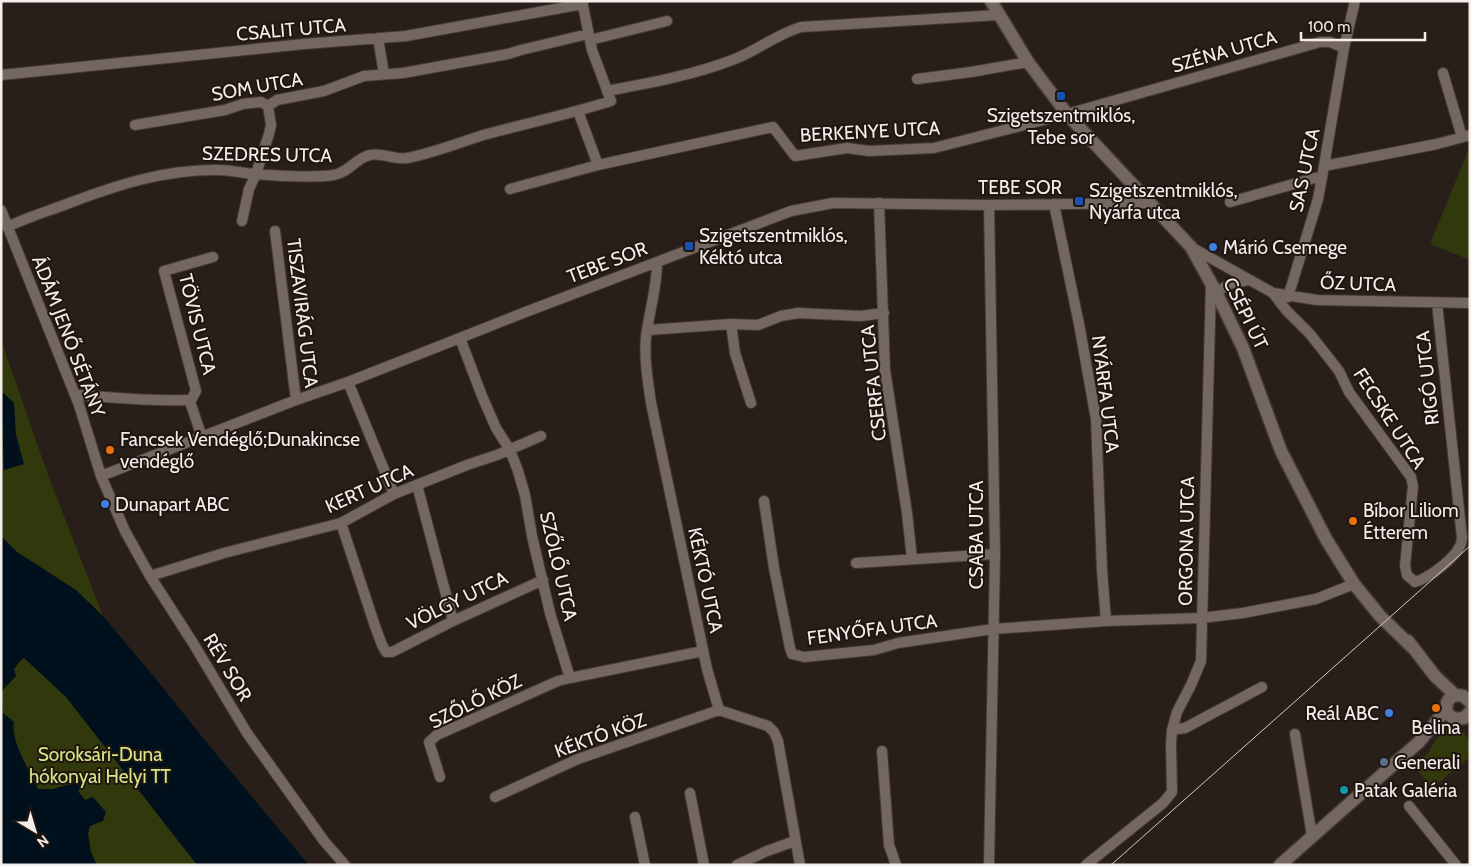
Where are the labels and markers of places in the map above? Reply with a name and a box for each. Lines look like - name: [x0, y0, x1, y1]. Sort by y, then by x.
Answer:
- marker: Szigetszentmiklós, Tebe sor: [1055, 90, 1067, 102]
- place label: Szigetszentmiklós, Tebe sor: [987, 104, 1135, 149]
- place label: Szigetszentmiklós, Nyárfa utca: [1089, 179, 1238, 224]
- marker: Szigetszentmiklós, Nyárfa utca: [1073, 195, 1085, 207]
- place label: Szigetszentmiklós, Kéktó utca: [699, 224, 848, 269]
- place label: Márió Csemege: [1223, 236, 1347, 259]
- marker: Szigetszentmiklós, Kéktó utca: [683, 240, 695, 252]
- marker: Márió Csemege: [1207, 241, 1219, 253]
- place label: Fancsek Vendéglő;Dunakincse vendéglő: [120, 428, 360, 473]
- marker: Fancsek Vendéglő;Dunakincse vendéglő: [104, 444, 116, 456]
- place label: Dunapart ABC: [115, 493, 230, 516]
- marker: Dunapart ABC: [99, 498, 111, 510]
- place label: Bíbor Liliom Étterem: [1363, 499, 1459, 544]
- marker: Bíbor Liliom Étterem: [1347, 515, 1359, 527]
- place label: Reál ABC: [1306, 702, 1379, 725]
- marker: Belina: [1430, 702, 1442, 714]
- marker: Reál ABC: [1383, 707, 1395, 719]
- place label: Belina: [1411, 716, 1461, 739]
- place label: Generali: [1394, 751, 1460, 774]
- marker: Generali: [1378, 756, 1390, 768]
- place label: Patak Galéria: [1354, 779, 1457, 802]
- marker: Patak Galéria: [1338, 784, 1350, 796]

